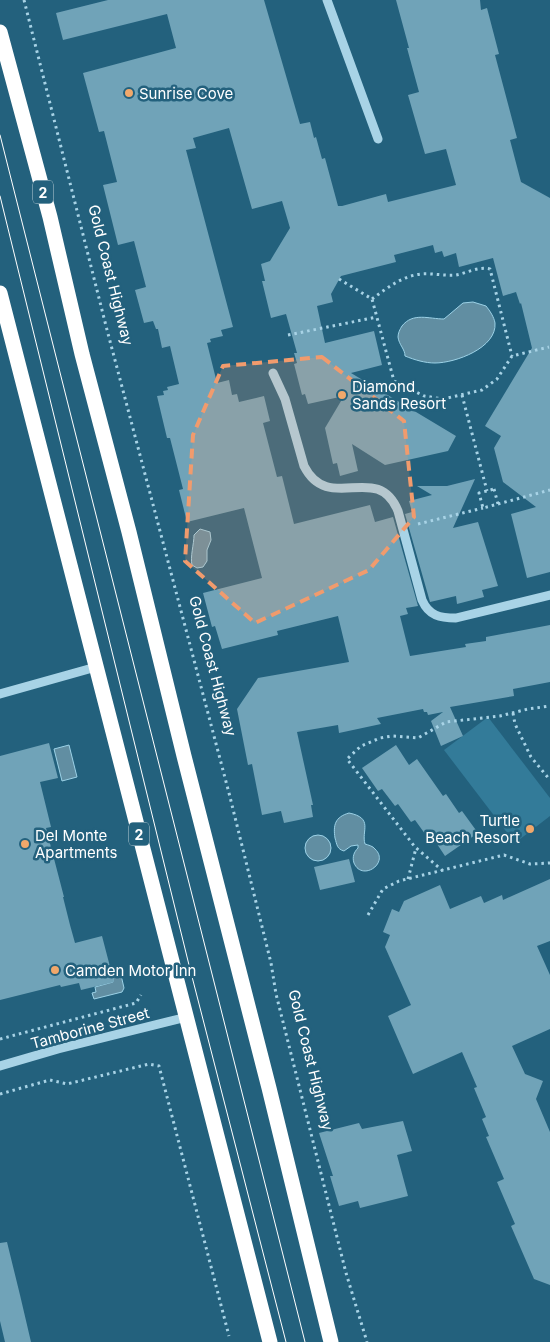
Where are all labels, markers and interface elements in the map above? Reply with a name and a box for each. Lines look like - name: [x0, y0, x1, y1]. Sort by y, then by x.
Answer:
- place label: Sunrise Cove: [139, 84, 233, 103]
- marker: Sunrise Cove: [123, 87, 135, 99]
- road number: 2: [33, 180, 53, 203]
- street label: Gold Coast Highway: [84, 203, 138, 348]
- place label: Diamond Sands Resort: [352, 377, 446, 413]
- marker: Diamond Sands Resort: [336, 389, 348, 401]
- street label: Gold Coast Highway: [185, 594, 241, 739]
- place label: Turtle Beach Resort: [425, 811, 520, 847]
- road number: 2: [129, 822, 149, 846]
- marker: Turtle Beach Resort: [524, 823, 536, 835]
- place label: Del Monte Apartments: [35, 826, 117, 862]
- marker: Del Monte Apartments: [19, 838, 31, 850]
- place label: Camden Motor Inn: [65, 961, 196, 980]
- marker: Camden Motor Inn: [49, 964, 61, 976]
- street label: Gold Coast Highway: [284, 988, 338, 1133]
- street label: Tamborine Street: [29, 1003, 151, 1053]

